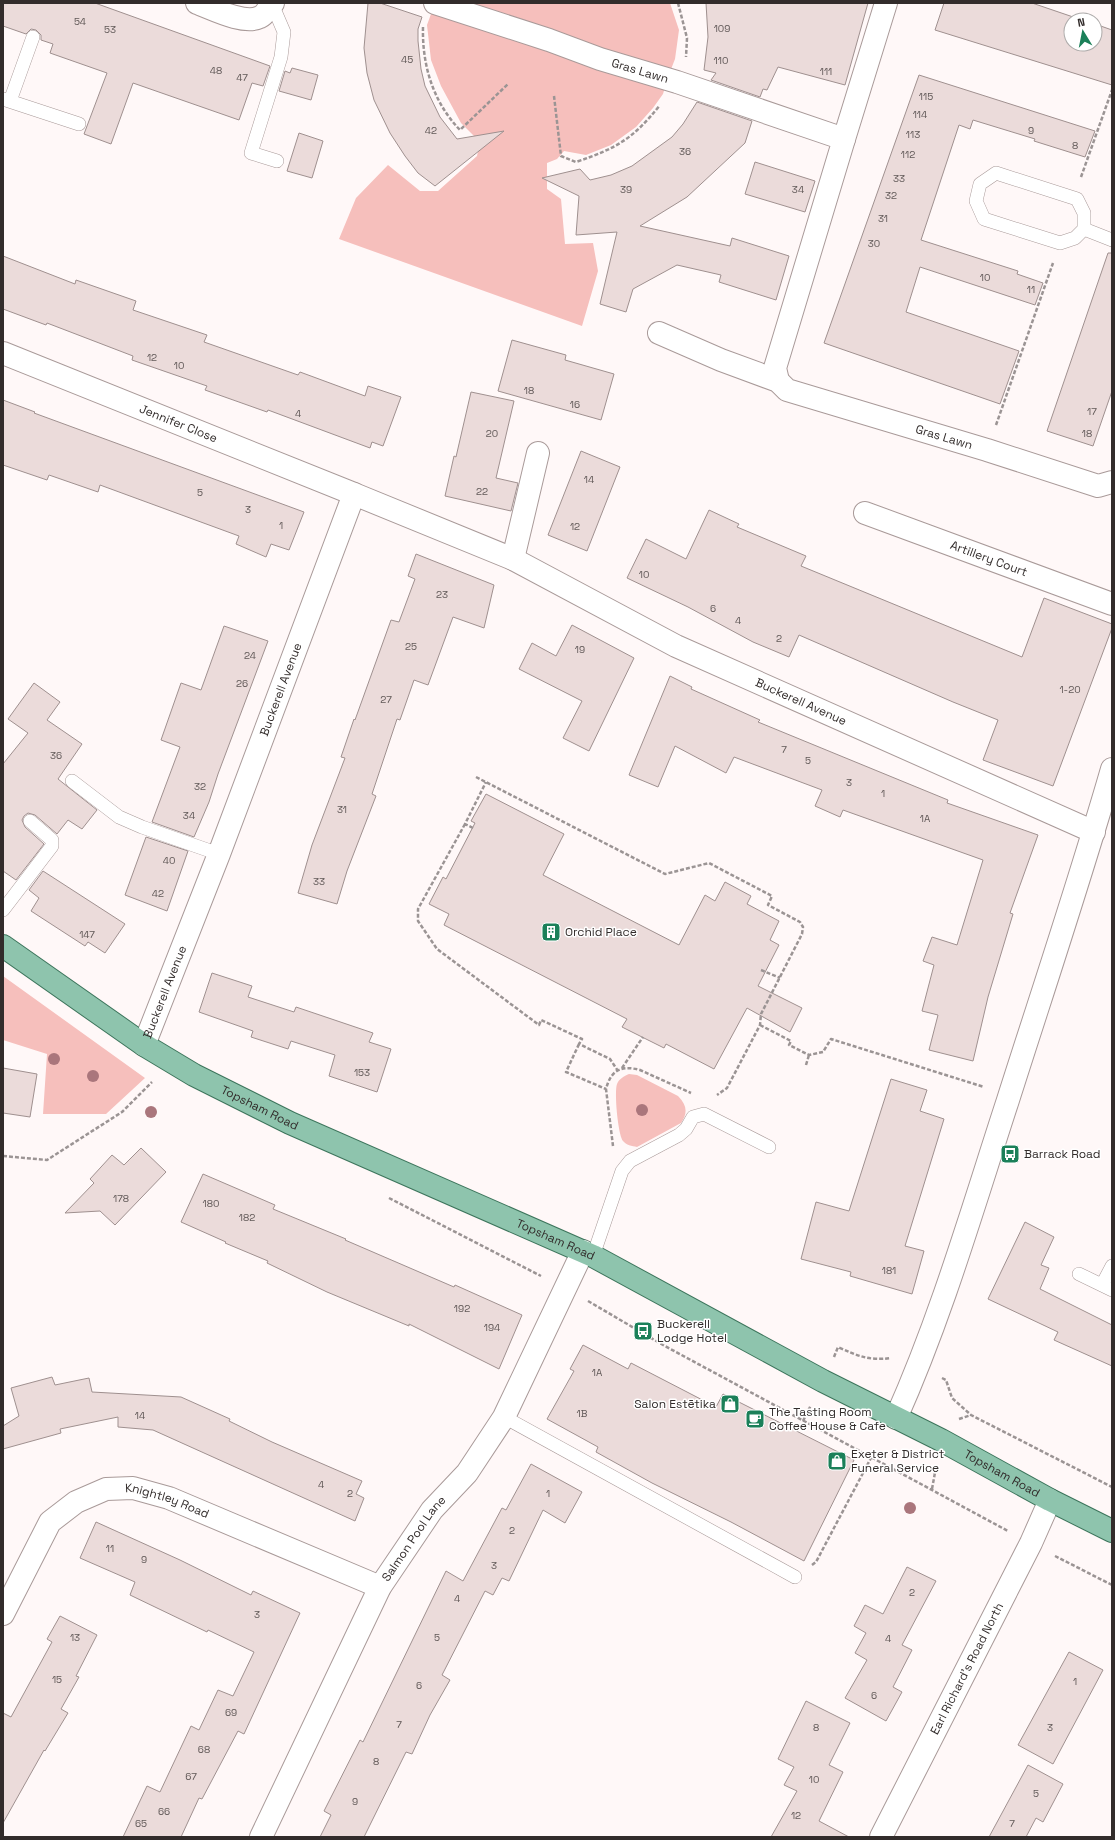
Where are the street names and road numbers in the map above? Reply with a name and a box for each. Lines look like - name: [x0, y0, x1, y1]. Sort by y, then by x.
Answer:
- street label: Gras Lawn: [609, 55, 670, 87]
- street label: Jennifer Close: [137, 401, 220, 446]
- street label: Gras Lawn: [913, 421, 974, 453]
- street label: Artillery Court: [948, 537, 1030, 580]
- street label: Buckerell Avenue: [256, 640, 306, 738]
- street label: Buckerell Avenue: [753, 674, 849, 729]
- street label: Buckerell Avenue: [139, 943, 190, 1041]
- street label: Topsham Road: [218, 1082, 301, 1134]
- street label: Topsham Road: [514, 1215, 598, 1264]
- street label: Topsham Road: [961, 1446, 1043, 1501]
- street label: Knightley Road: [125, 1480, 212, 1522]
- street label: Salmon Pool Lane: [378, 1492, 449, 1584]
- street label: Earl Richard's Road North: [927, 1600, 1007, 1737]

